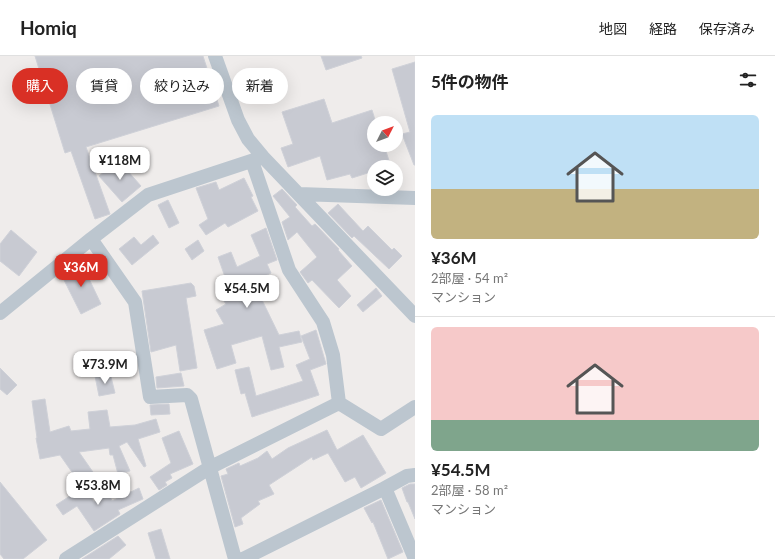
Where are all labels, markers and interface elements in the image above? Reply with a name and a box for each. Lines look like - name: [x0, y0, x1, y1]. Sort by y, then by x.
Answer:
- text: Homiq: [20, 16, 77, 39]
- text: 地図: [599, 20, 627, 37]
- text: 経路: [649, 20, 677, 37]
- text: 保存済み: [699, 20, 755, 37]
- chip: 購入: [12, 68, 68, 104]
- chip: 賃貸: [76, 68, 132, 104]
- chip: 絞り込み: [140, 68, 224, 104]
- chip: 新着: [232, 68, 288, 104]
- icon: filters: [737, 69, 759, 91]
- text: 5件の物件: [431, 71, 509, 92]
- north arrow: [367, 116, 403, 152]
- map controls: [367, 116, 403, 196]
- icon: home: [559, 141, 631, 213]
- pin: ¥118M: [92, 147, 148, 181]
- text: ¥118M: [99, 152, 141, 168]
- button: layers: [367, 160, 403, 196]
- text: ¥36M: [431, 247, 477, 268]
- pin: ¥36M: [57, 254, 105, 288]
- text: ¥36M: [64, 259, 98, 275]
- text: 2部屋 · 54 m²: [431, 270, 508, 286]
- pin: ¥54.5M: [214, 275, 280, 309]
- text: ¥54.5M: [224, 280, 270, 296]
- text: マンション: [431, 289, 496, 305]
- pin: ¥73.9M: [72, 351, 138, 385]
- icon: home: [559, 353, 631, 425]
- text: ¥73.9M: [82, 356, 128, 372]
- text: ¥54.5M: [431, 459, 491, 480]
- pin: ¥53.8M: [65, 472, 131, 506]
- text: ¥53.8M: [75, 477, 121, 493]
- text: 2部屋 · 58 m²: [431, 482, 508, 498]
- text: マンション: [431, 501, 496, 517]

